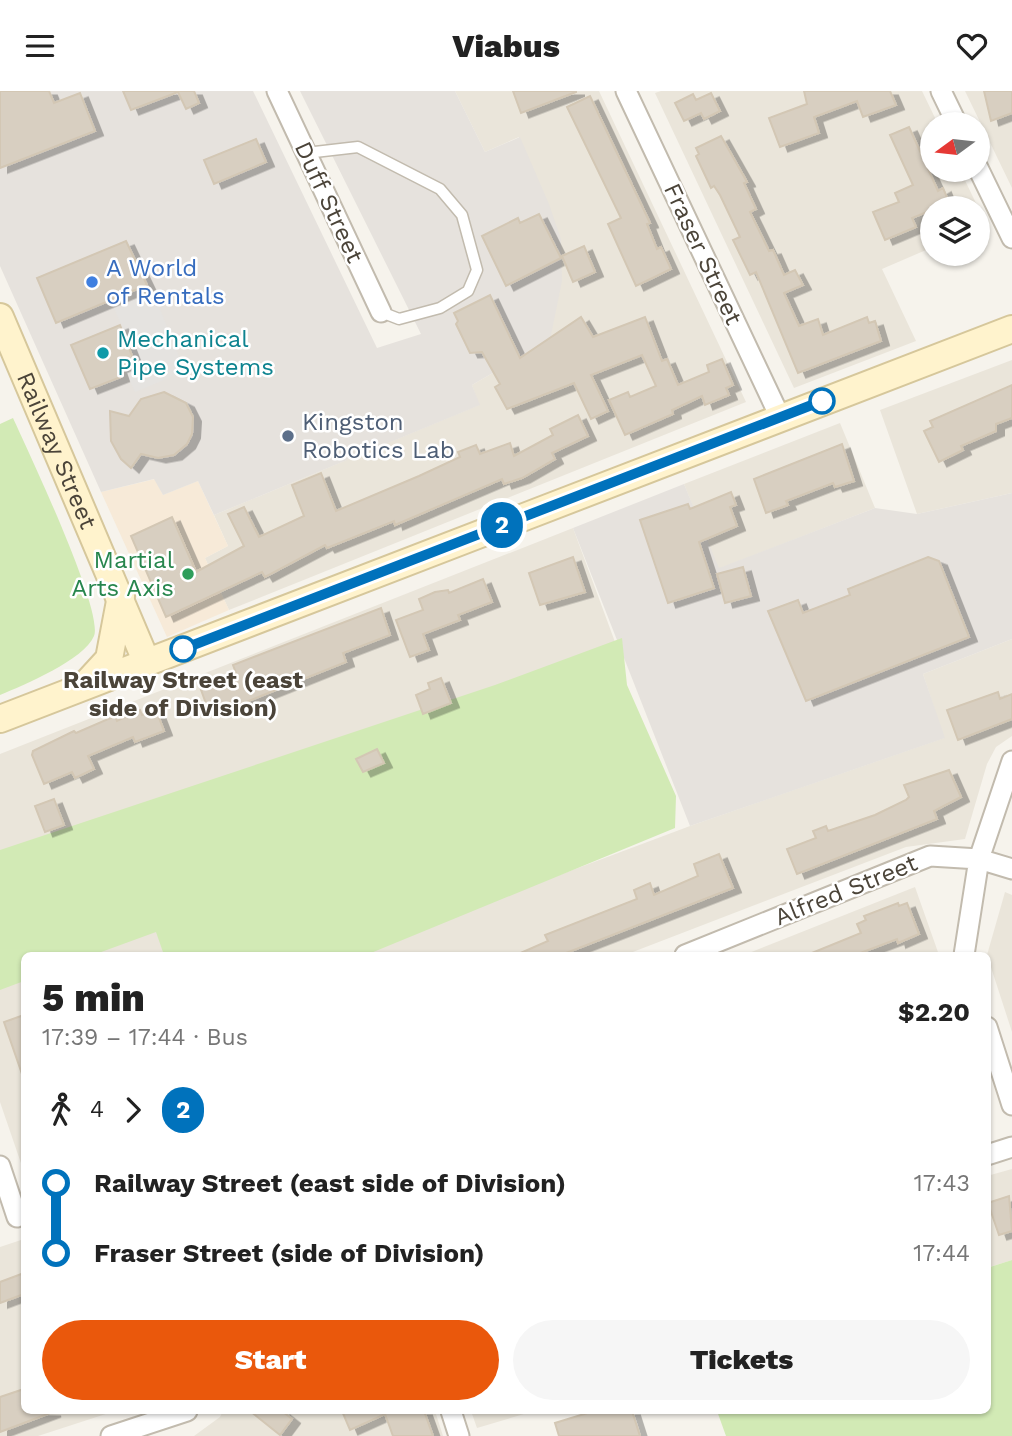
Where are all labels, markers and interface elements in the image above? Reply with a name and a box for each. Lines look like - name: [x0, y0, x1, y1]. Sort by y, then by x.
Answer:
- icon: menu: [21, 27, 59, 65]
- text: Viabus: [452, 27, 560, 65]
- icon: heart: [953, 27, 991, 65]
- north arrow: [920, 112, 990, 182]
- map controls: [920, 112, 990, 266]
- street label: Duff Street: [289, 137, 369, 267]
- street label: Fraser Street: [658, 179, 748, 329]
- button: layers: [920, 196, 990, 266]
- place label: A World of Rentals: [106, 254, 225, 310]
- marker: A World of Rentals: [84, 274, 100, 290]
- place label: Mechanical Pipe Systems: [117, 325, 274, 381]
- marker: Mechanical Pipe Systems: [95, 345, 111, 361]
- street label: Railway Street: [11, 368, 102, 533]
- unlabelled marker: [809, 388, 835, 414]
- place label: Kingston Robotics Lab: [302, 408, 455, 464]
- marker: Kingston Robotics Lab: [280, 428, 296, 444]
- line badge: 2: [479, 502, 525, 548]
- text: 2: [495, 511, 509, 539]
- place label: Martial Arts Axis: [71, 546, 175, 602]
- marker: Martial Arts Axis: [180, 566, 196, 582]
- marker: Railway Street (east side of Division): [170, 636, 196, 662]
- place label: Railway Street (east side of Division): [63, 666, 304, 722]
- street label: Alfred Street: [771, 849, 921, 931]
- text: 5 min: [42, 976, 145, 1020]
- text: $2.20: [898, 997, 970, 1027]
- text: 17:39 – 17:44 · Bus: [42, 1024, 248, 1051]
- icon: walk: [42, 1091, 80, 1129]
- icon: forward: [114, 1091, 152, 1129]
- text: 4: [90, 1096, 104, 1123]
- text: 2: [176, 1096, 190, 1124]
- text: Railway Street (east side of Division): [94, 1168, 566, 1198]
- text: 17:43: [914, 1170, 970, 1197]
- text: Fraser Street (side of Division): [94, 1238, 485, 1268]
- text: 17:44: [913, 1240, 970, 1267]
- button: Start: [42, 1320, 499, 1400]
- button: Tickets: [513, 1320, 970, 1400]

